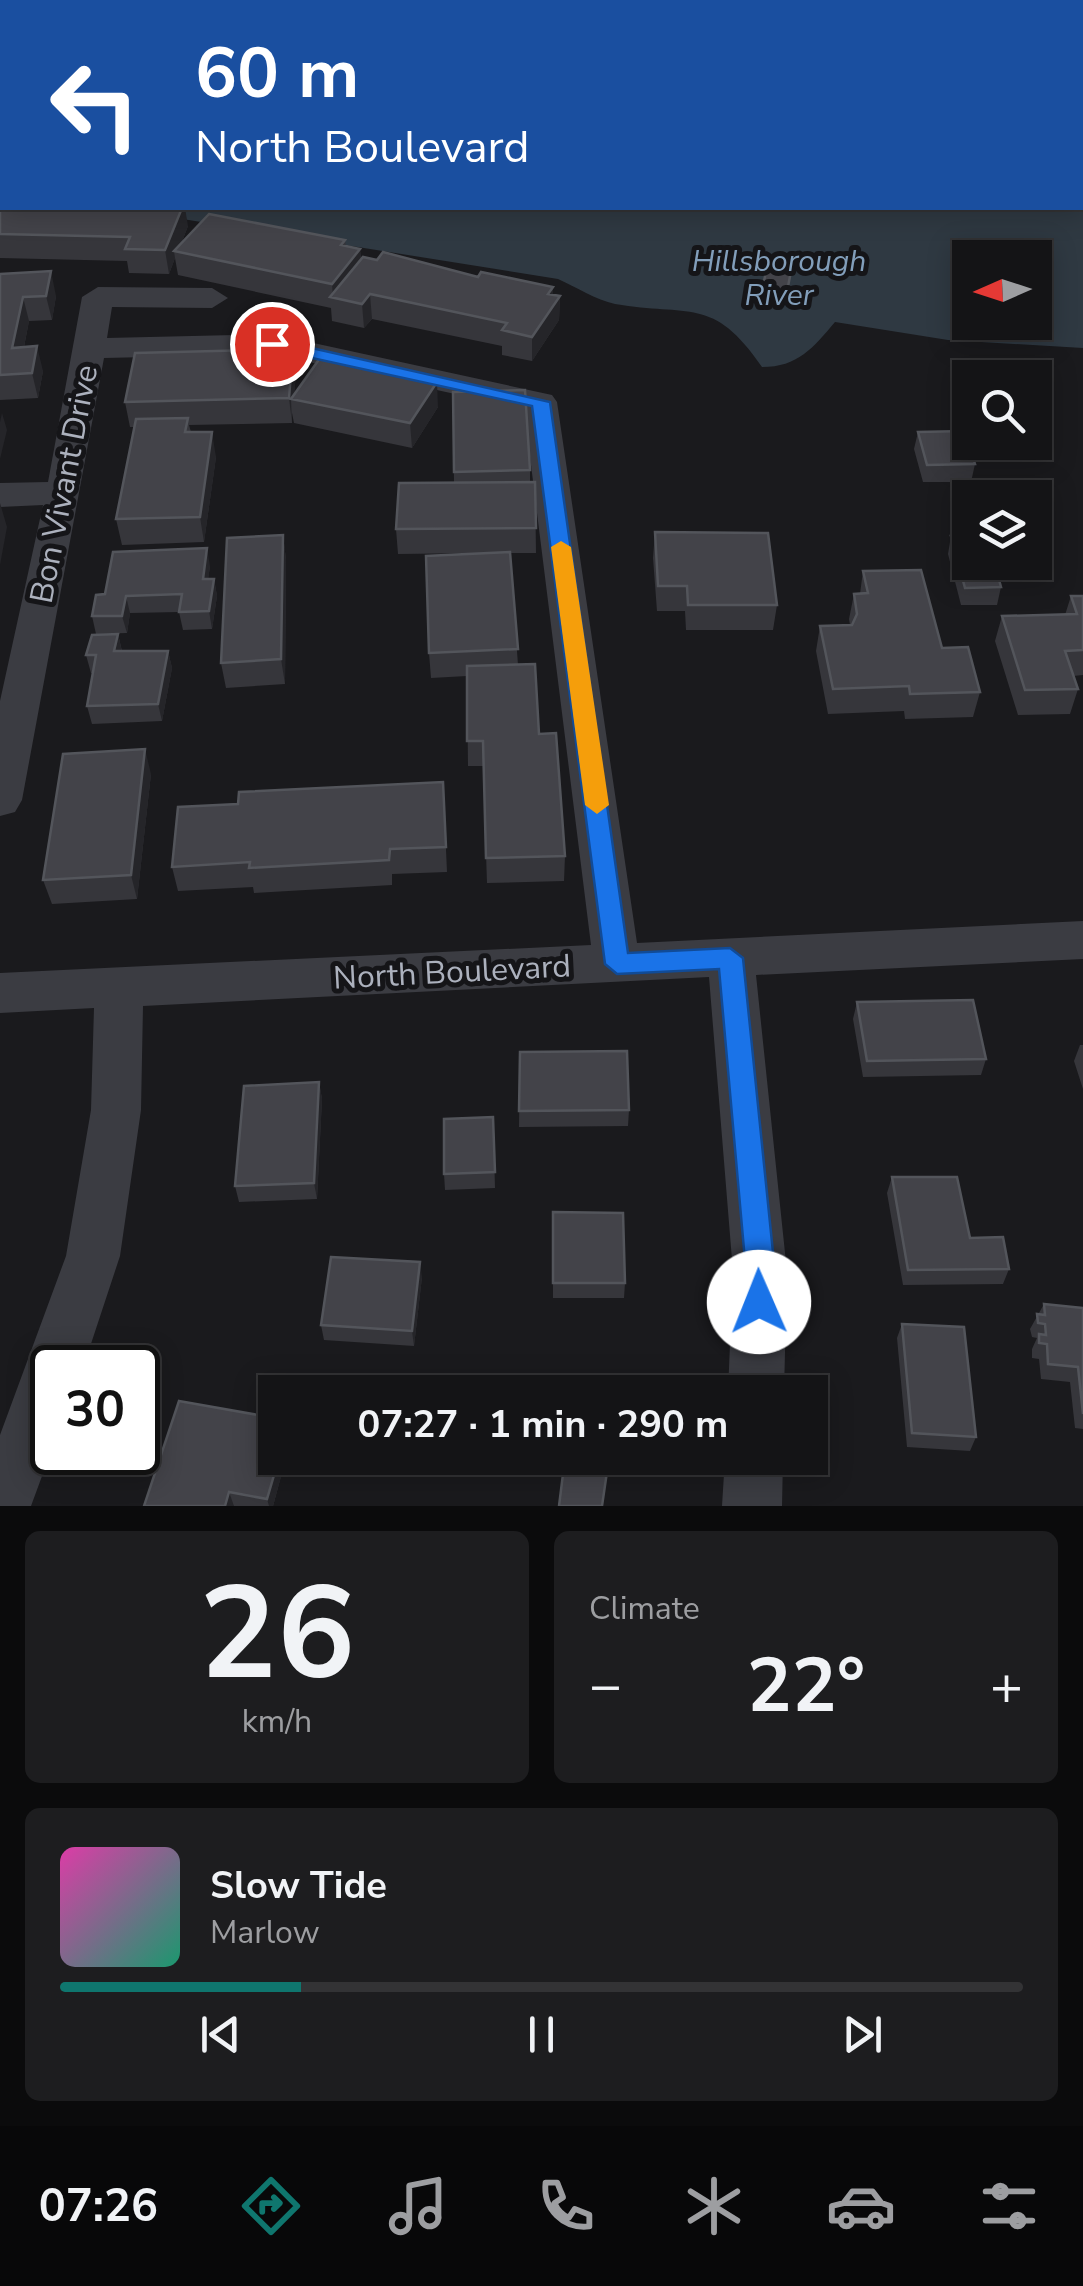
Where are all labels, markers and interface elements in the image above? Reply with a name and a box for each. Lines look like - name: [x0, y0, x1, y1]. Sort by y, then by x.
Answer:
- text: 60 m: [195, 26, 359, 122]
- icon: left: [30, 40, 160, 170]
- text: North Boulevard: [195, 117, 530, 178]
- north arrow: [952, 240, 1052, 340]
- map controls: [952, 240, 1052, 580]
- water label: Hillsborough River: [692, 241, 866, 316]
- pin: [230, 302, 315, 387]
- icon: arrive: [245, 317, 300, 372]
- button: search: [952, 360, 1052, 460]
- street label: Bon Vivant Drive: [20, 361, 108, 607]
- button: layers: [952, 480, 1052, 580]
- street label: North Boulevard: [332, 944, 572, 1000]
- position arrow: [707, 1250, 811, 1354]
- speed limit sign: 30: [30, 1345, 160, 1475]
- text: 07:27 · 1 min · 290 m: [358, 1399, 728, 1450]
- text: 26: [199, 1546, 355, 1723]
- text: Climate: [589, 1587, 700, 1630]
- text: 22°: [747, 1635, 865, 1737]
- text: −: [589, 1648, 622, 1723]
- text: +: [990, 1648, 1023, 1723]
- text: km/h: [242, 1700, 312, 1743]
- text: Slow Tide: [210, 1860, 387, 1911]
- text: Marlow: [210, 1911, 320, 1954]
- icon: previous: [193, 2007, 248, 2062]
- icon: pause: [514, 2007, 569, 2062]
- icon: next: [835, 2007, 890, 2062]
- icon: directions: [236, 2171, 306, 2241]
- icon: music: [383, 2171, 453, 2241]
- icon: phone: [531, 2171, 601, 2241]
- icon: climate: [679, 2171, 749, 2241]
- icon: car: [826, 2171, 896, 2241]
- icon: filters: [974, 2171, 1044, 2241]
- text: 07:26: [39, 2176, 158, 2237]

